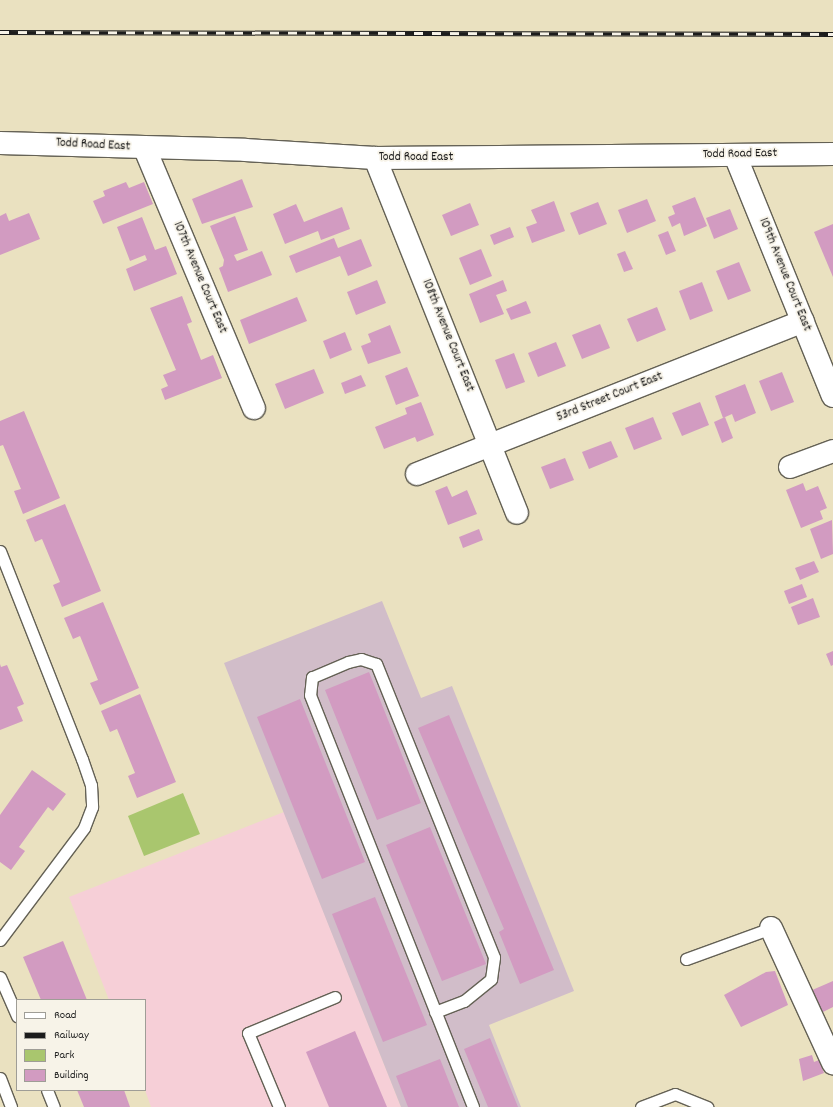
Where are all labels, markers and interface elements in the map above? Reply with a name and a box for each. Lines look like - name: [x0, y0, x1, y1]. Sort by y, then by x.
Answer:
- street label: Todd Road East: [55, 136, 131, 156]
- street label: Todd Road East: [703, 147, 777, 163]
- street label: Todd Road East: [379, 150, 453, 166]
- street label: 109th Avenue Court East: [754, 216, 814, 334]
- street label: 107th Avenue Court East: [168, 220, 230, 336]
- street label: 108th Avenue Court East: [417, 277, 477, 395]
- street label: 53rd Street Court East: [555, 370, 665, 426]
- legend: [16, 999, 146, 1091]
- text: Road: [54, 1007, 76, 1024]
- text: Railway: [54, 1027, 89, 1044]
- text: Park: [54, 1047, 74, 1064]
- text: Building: [54, 1067, 89, 1084]

